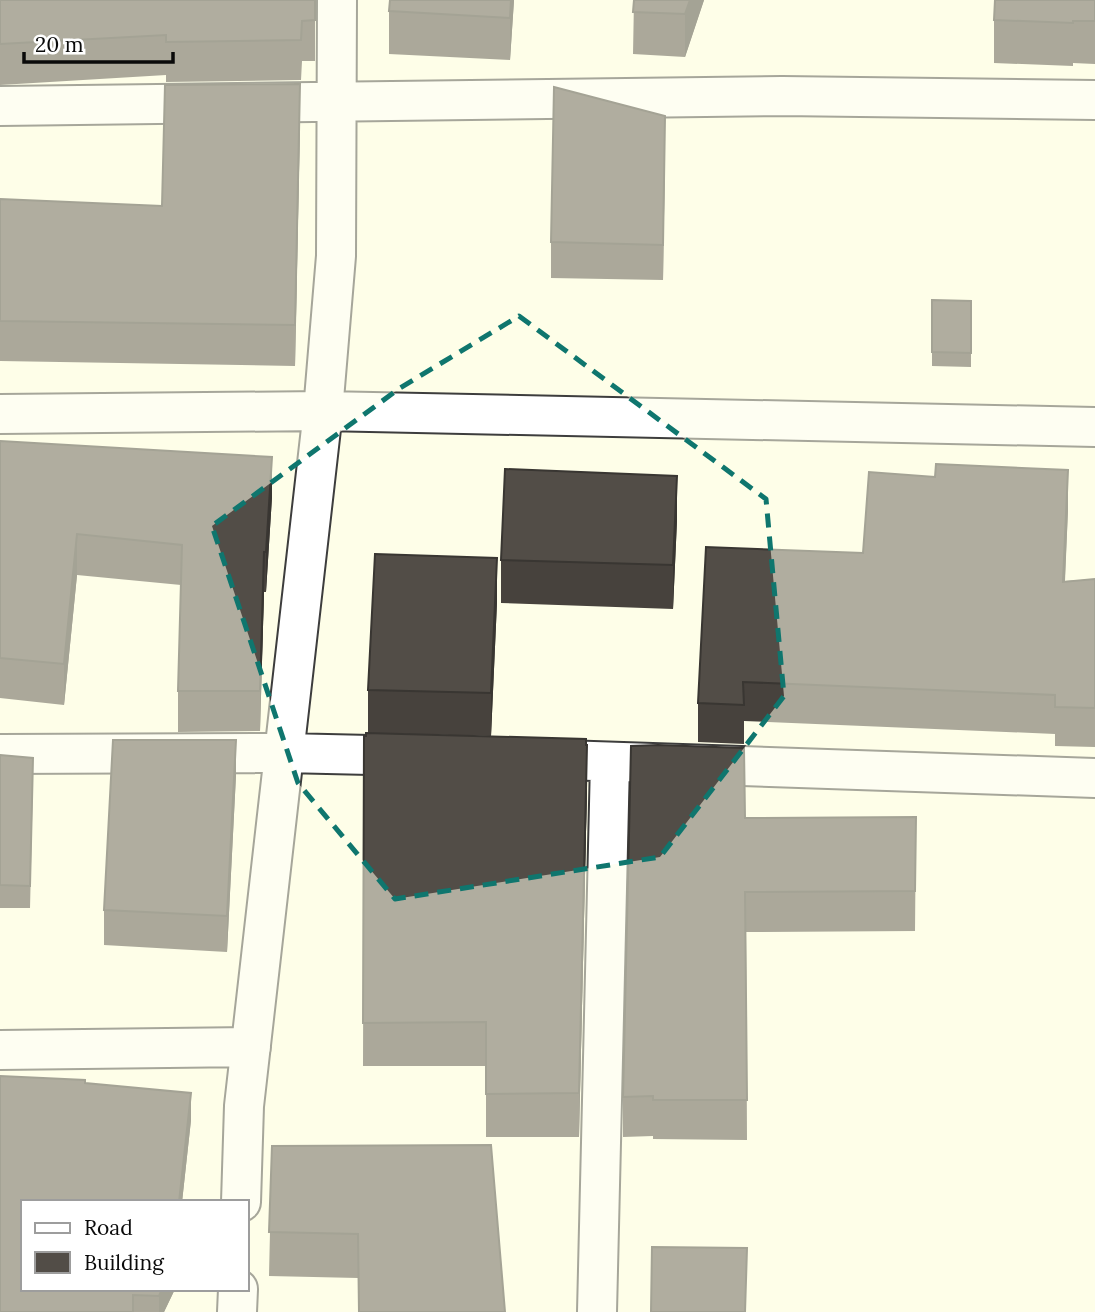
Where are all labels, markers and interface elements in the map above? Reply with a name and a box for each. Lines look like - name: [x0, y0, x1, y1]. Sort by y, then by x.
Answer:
- scale bar: [24, 21, 173, 65]
- text: 20 m: [35, 31, 84, 58]
- legend: [21, 1200, 248, 1291]
- text: Road: [84, 1214, 133, 1241]
- text: Building: [84, 1249, 164, 1276]

